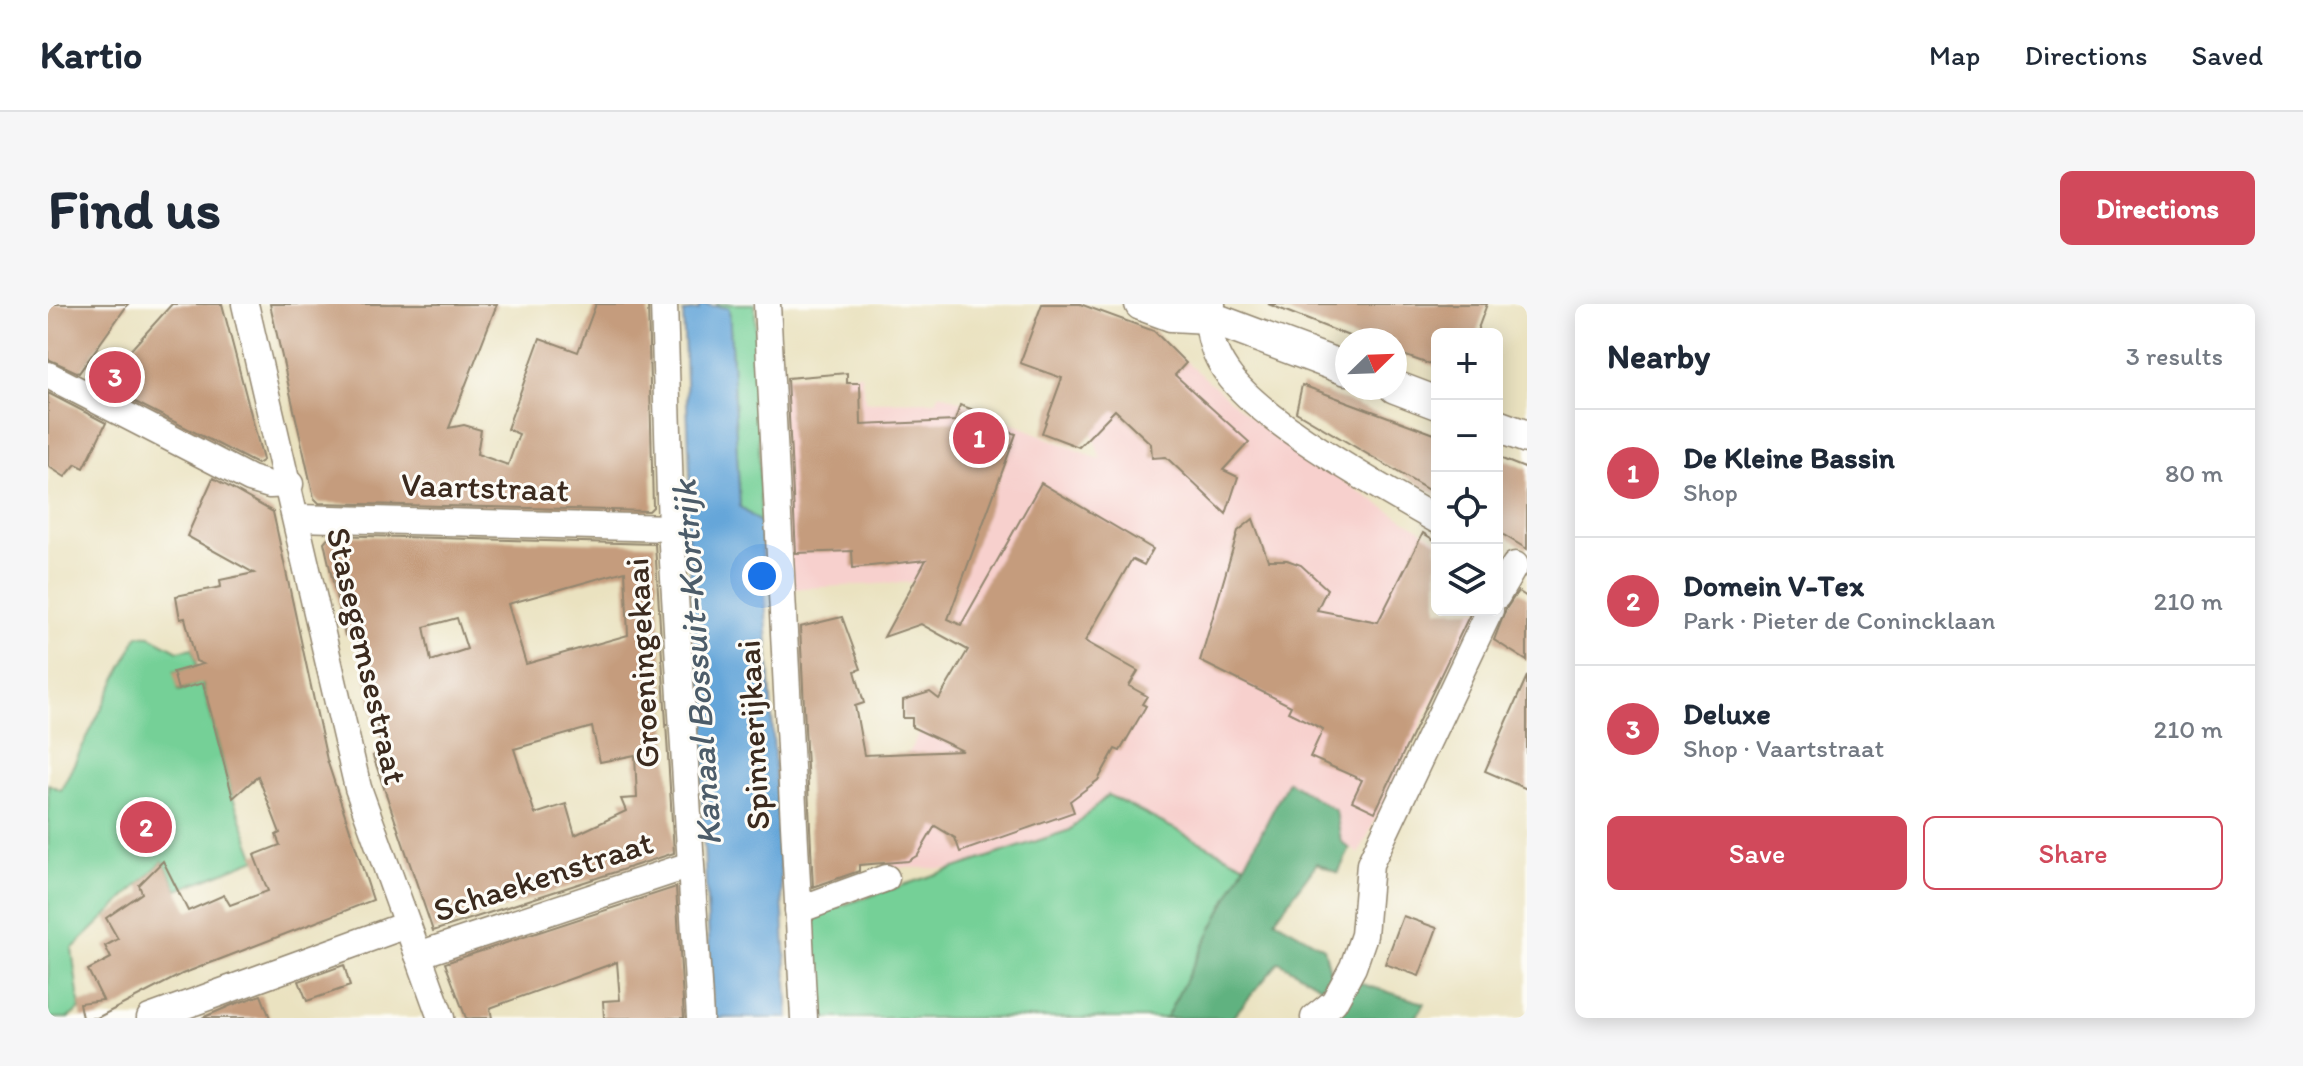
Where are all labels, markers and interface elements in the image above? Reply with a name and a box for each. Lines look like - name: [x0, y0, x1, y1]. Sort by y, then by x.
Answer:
- text: Kartio: [40, 32, 142, 78]
- text: Map: [1929, 38, 1980, 72]
- text: Directions: [2024, 38, 2148, 72]
- text: Saved: [2192, 38, 2263, 72]
- button: Directions: [2060, 171, 2255, 245]
- text: Find us: [48, 175, 221, 242]
- north arrow: [1335, 328, 1407, 400]
- map controls: [1431, 328, 1503, 616]
- button: +: [1431, 328, 1503, 400]
- text: Nearby: [1607, 336, 1710, 377]
- text: 3 results: [2126, 340, 2223, 372]
- pin: 3: [89, 347, 141, 407]
- button: −: [1431, 400, 1503, 472]
- pin: 1: [953, 408, 1005, 468]
- text: De Kleine Bassin: [1683, 439, 1895, 476]
- text: 1: [1627, 457, 1639, 489]
- text: 80 m: [2165, 457, 2223, 489]
- street label: Vaartstraat: [400, 464, 570, 510]
- button: locate: [1431, 472, 1503, 544]
- water label: Kanaal Bossuit-Kortrijk: [662, 476, 730, 847]
- text: Shop: [1683, 476, 1738, 508]
- street label: Stasegemsestraat: [317, 523, 417, 789]
- button: layers: [1431, 544, 1503, 616]
- your location: [742, 556, 782, 596]
- street label: Groeningekaai: [616, 557, 668, 769]
- text: Domein V-Tex: [1683, 567, 1864, 604]
- text: 2: [1626, 585, 1640, 617]
- text: 210 m: [2154, 585, 2223, 617]
- text: Park · Pieter de Conincklaan: [1683, 604, 1995, 636]
- street label: Spinnerijkaai: [728, 639, 778, 831]
- text: Deluxe: [1683, 695, 1771, 732]
- text: 3: [1626, 713, 1640, 745]
- text: 210 m: [2154, 713, 2223, 745]
- text: Shop · Vaartstraat: [1683, 732, 1884, 764]
- pin: 2: [120, 797, 172, 857]
- button: Save: [1607, 816, 1907, 890]
- button: Share: [1923, 816, 2223, 890]
- street label: Schaekenstraat: [428, 821, 658, 931]

